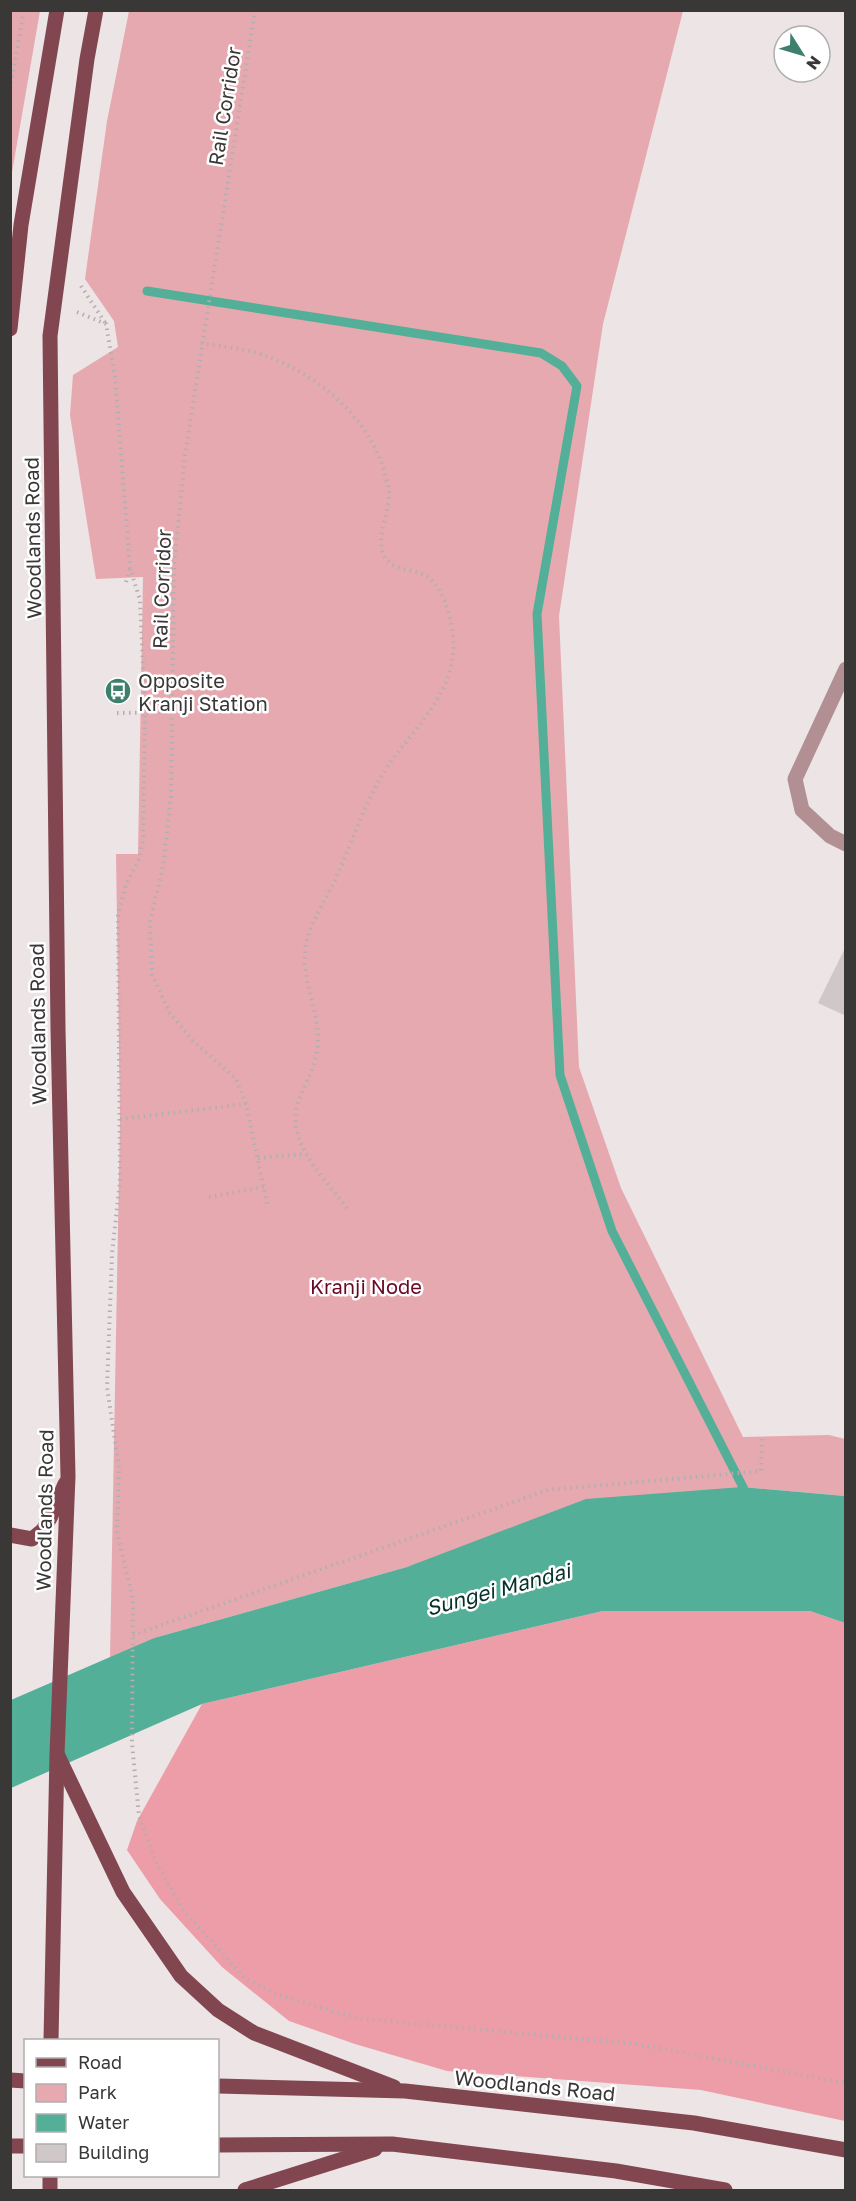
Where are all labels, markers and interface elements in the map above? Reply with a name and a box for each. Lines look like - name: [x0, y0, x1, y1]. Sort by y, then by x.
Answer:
- north arrow: [772, 24, 832, 84]
- street label: Rail Corridor: [203, 45, 245, 167]
- text: N: [802, 52, 826, 74]
- street label: Woodlands Road: [19, 457, 45, 619]
- street label: Rail Corridor: [147, 528, 175, 649]
- place label: Opposite Kranji Station: [138, 668, 268, 715]
- bus stop icon: Opposite Kranji Station: [103, 676, 133, 706]
- street label: Woodlands Road: [24, 943, 50, 1105]
- park label: Kranji Node: [310, 1274, 422, 1298]
- street label: Woodlands Road: [31, 1429, 57, 1591]
- water label: Sungei Mandai: [423, 1557, 575, 1621]
- legend: [24, 2039, 219, 2177]
- text: Road: [78, 2051, 122, 2073]
- street label: Woodlands Road: [453, 2065, 617, 2105]
- text: Park: [78, 2081, 117, 2103]
- text: Water: [78, 2111, 129, 2133]
- text: Building: [78, 2141, 149, 2163]

